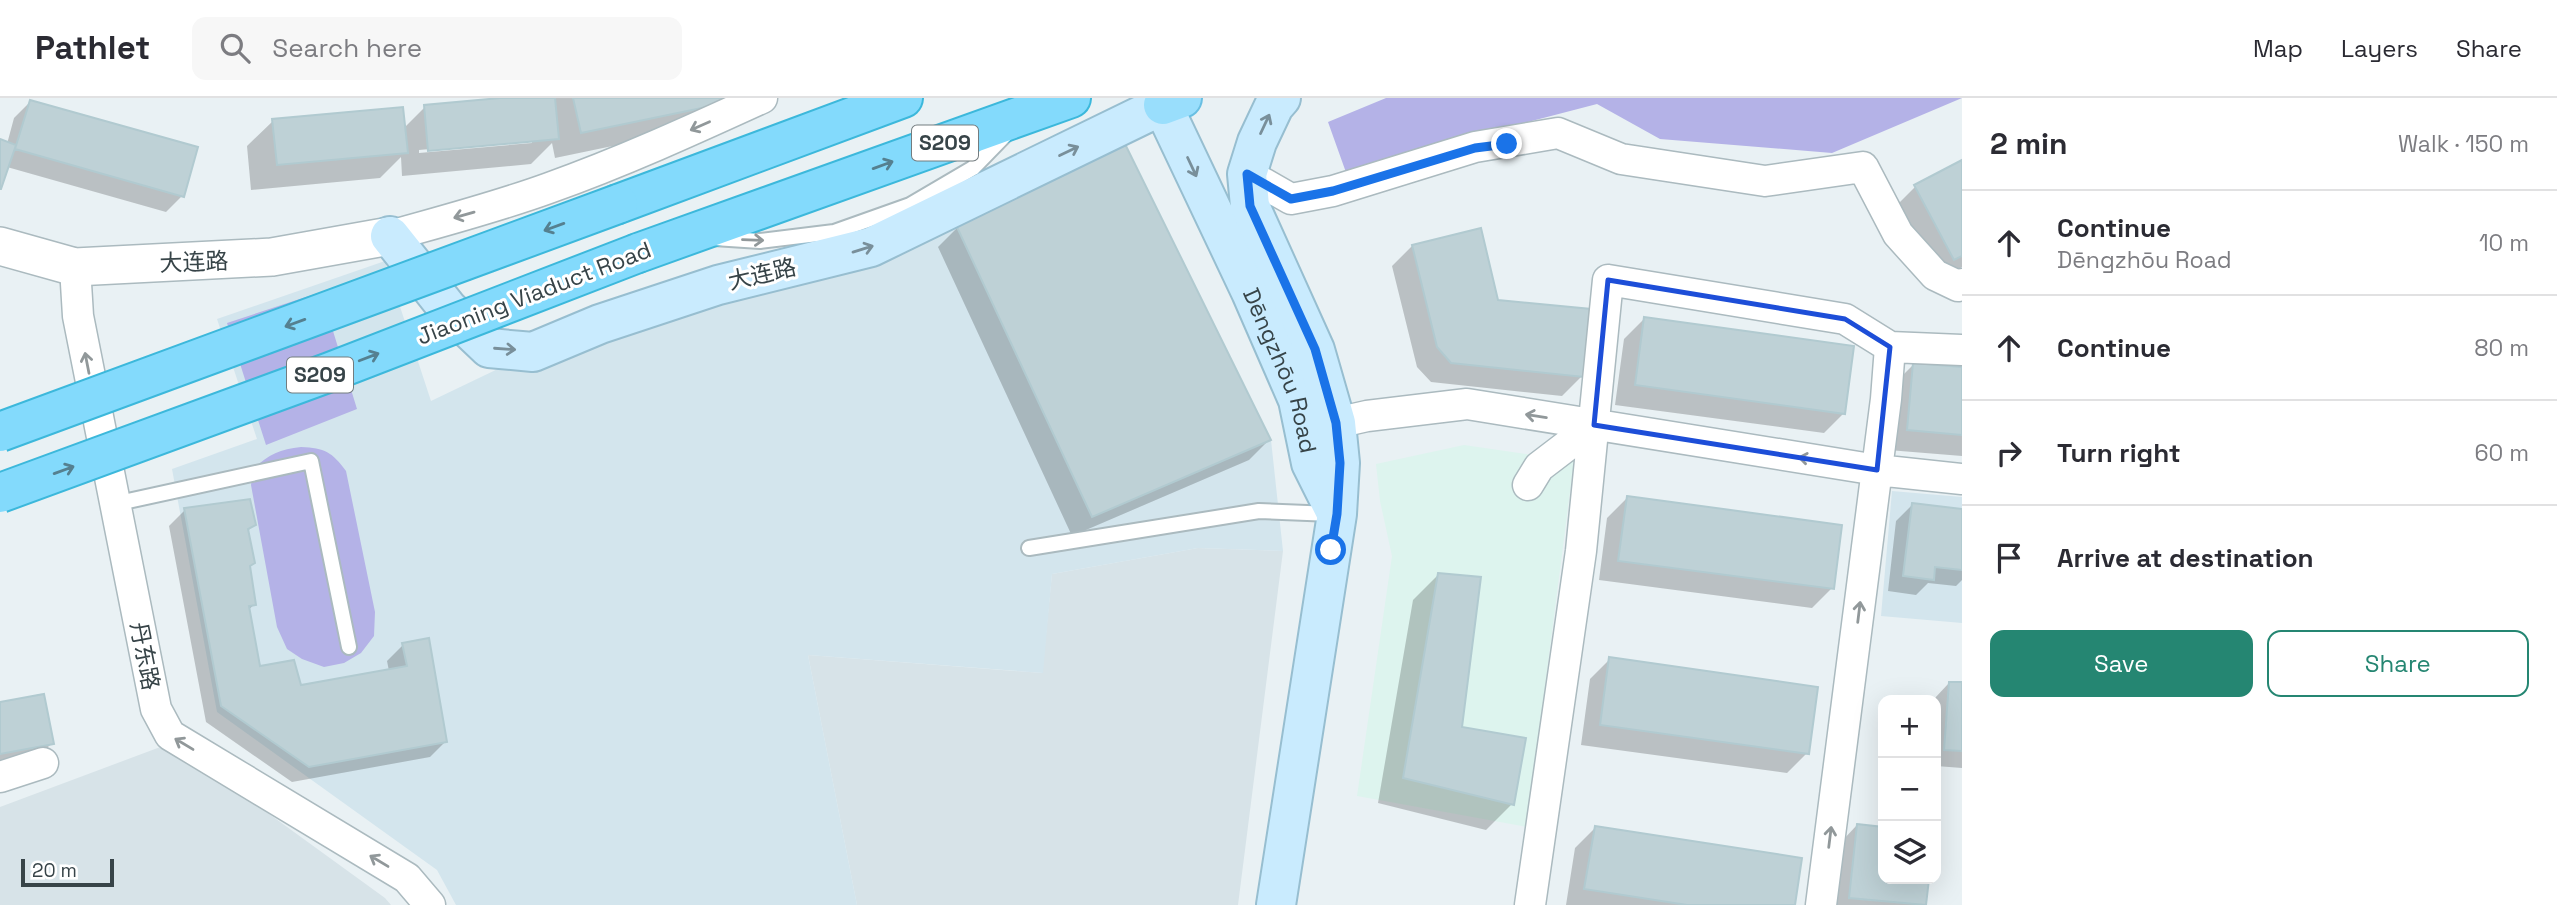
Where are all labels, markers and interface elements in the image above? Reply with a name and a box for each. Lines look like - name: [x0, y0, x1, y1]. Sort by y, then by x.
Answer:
- search box: [192, 17, 682, 80]
- text: Pathlet: [35, 27, 150, 69]
- icon: search: [216, 29, 254, 67]
- text: Search here: [272, 31, 422, 65]
- text: Map: [2253, 33, 2303, 64]
- text: Layers: [2341, 33, 2418, 64]
- text: Share: [2456, 33, 2522, 64]
- one-way arrow: [1259, 114, 1273, 135]
- one-way arrow: [689, 120, 711, 133]
- text: 2 min: [1990, 124, 2068, 163]
- road number: S209: [912, 126, 978, 160]
- route end: [1491, 128, 1522, 159]
- text: Walk · 150 m: [2398, 129, 2529, 159]
- one-way arrow: [1058, 144, 1079, 157]
- one-way arrow: [1186, 156, 1199, 177]
- one-way arrow: [871, 158, 893, 170]
- one-way arrow: [453, 209, 476, 222]
- text: Continue: [2057, 211, 2171, 245]
- one-way arrow: [544, 222, 566, 235]
- icon: ahead: [1990, 224, 2028, 262]
- text: 10 m: [2479, 228, 2529, 258]
- street label: Jiaoning Viaduct Road: [413, 234, 655, 352]
- one-way arrow: [741, 234, 764, 247]
- one-way arrow: [852, 241, 874, 254]
- text: Dēngzhōu Road: [2057, 245, 2231, 275]
- street label: 大连路: [159, 246, 229, 278]
- street label: 大连路: [725, 252, 799, 296]
- street label: Dēngzhōu Road: [1236, 283, 1324, 456]
- one-way arrow: [284, 318, 306, 330]
- icon: ahead: [1990, 329, 2028, 367]
- text: Continue: [2057, 331, 2171, 365]
- text: 80 m: [2474, 333, 2529, 363]
- one-way arrow: [493, 343, 516, 356]
- one-way arrow: [358, 349, 380, 362]
- one-way arrow: [80, 352, 94, 375]
- road number: S209: [287, 358, 353, 392]
- one-way arrow: [1525, 409, 1548, 422]
- icon: right: [1990, 434, 2028, 472]
- text: Turn right: [2057, 436, 2181, 470]
- text: 60 m: [2474, 438, 2529, 468]
- one-way arrow: [1798, 453, 1821, 466]
- one-way arrow: [53, 463, 75, 475]
- route start: [1315, 534, 1346, 565]
- icon: arrive: [1990, 539, 2028, 577]
- text: Arrive at destination: [2057, 541, 2314, 575]
- one-way arrow: [1852, 601, 1865, 623]
- street label: 丹东路: [124, 619, 166, 693]
- button: Save: [1990, 630, 2253, 697]
- button: Share: [2267, 630, 2529, 697]
- map controls: [1878, 695, 1941, 884]
- button: +: [1878, 695, 1941, 758]
- one-way arrow: [175, 736, 195, 750]
- button: −: [1878, 758, 1941, 821]
- button: layers: [1878, 821, 1941, 884]
- one-way arrow: [1823, 826, 1836, 849]
- one-way arrow: [370, 854, 390, 868]
- scale bar: [21, 856, 114, 888]
- text: 20 m: [32, 858, 77, 883]

